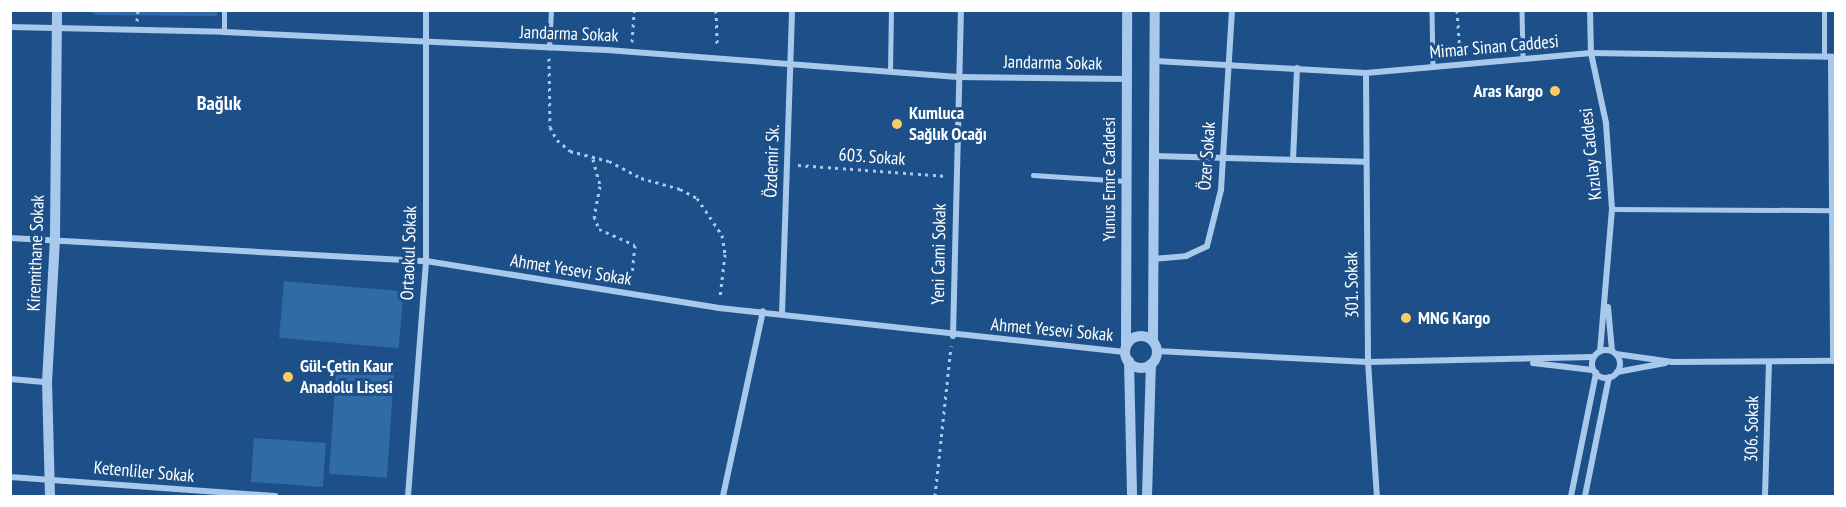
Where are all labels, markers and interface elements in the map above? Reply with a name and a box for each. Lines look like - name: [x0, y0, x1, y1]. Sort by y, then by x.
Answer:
- street label: Jandarma Sokak: [519, 21, 619, 47]
- street label: Mimar Sinan Caddesi: [1428, 31, 1560, 63]
- street label: Jandarma Sokak: [1003, 51, 1103, 75]
- place label: Aras Kargo: [1474, 80, 1543, 102]
- marker: Aras Kargo: [1548, 84, 1562, 98]
- district label: Bağlık: [197, 91, 241, 115]
- place label: Kumluca Sağlık Ocağı: [909, 103, 988, 146]
- street label: Kızılay Caddesi: [1575, 106, 1607, 202]
- marker: Kumluca Sağlık Ocağı: [890, 117, 904, 131]
- street label: Yunus Emre Caddesi: [1098, 117, 1120, 241]
- street label: Özer Sokak: [1194, 121, 1220, 191]
- street label: Özdemir Sk.: [760, 124, 784, 198]
- street label: 603. Sokak: [837, 144, 907, 170]
- street label: Kiremithane Sokak: [23, 194, 49, 312]
- street label: Yeni Cami Sokak: [927, 203, 951, 305]
- street label: Ortaokul Sokak: [397, 205, 421, 301]
- street label: Ahmet Yesevi Sokak: [508, 250, 634, 290]
- street label: 301. Sokak: [1341, 251, 1363, 319]
- place label: MNG Kargo: [1418, 307, 1490, 329]
- marker: MNG Kargo: [1399, 311, 1413, 325]
- street label: Ahmet Yesevi Sokak: [990, 314, 1114, 346]
- place label: Gül-Çetin Kaur Anadolu Lisesi: [300, 356, 393, 398]
- marker: Gül-Çetin Kaur Anadolu Lisesi: [281, 370, 295, 384]
- street label: 306. Sokak: [1741, 395, 1763, 463]
- street label: Ketenliler Sokak: [93, 457, 195, 487]

